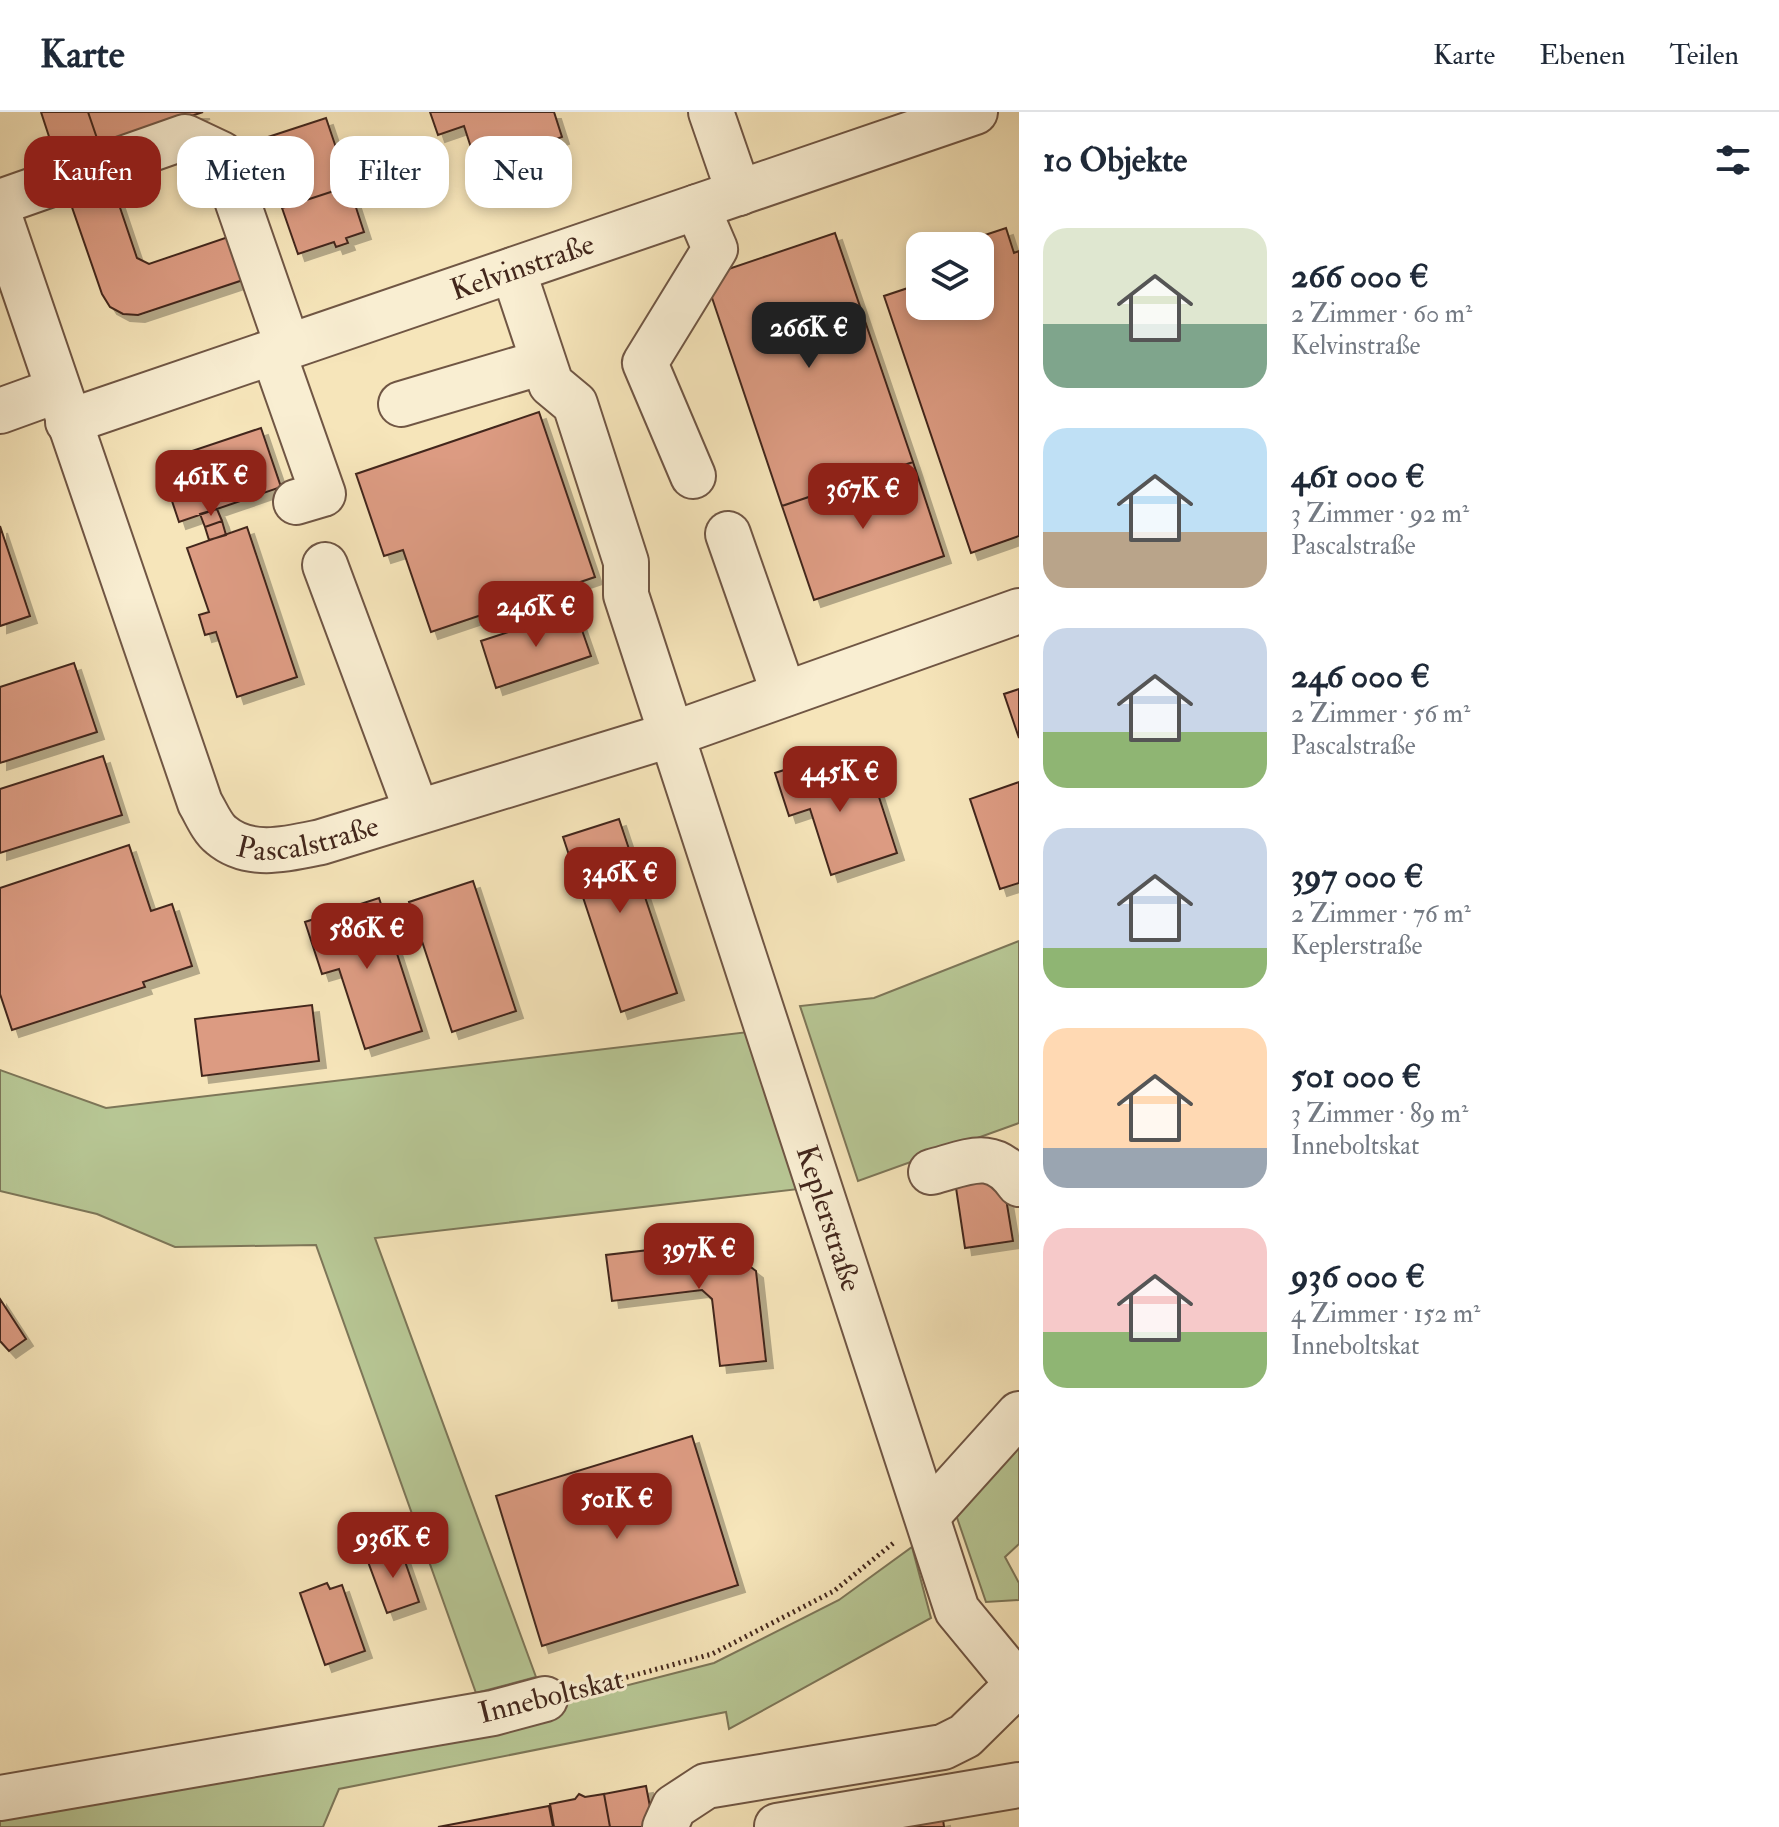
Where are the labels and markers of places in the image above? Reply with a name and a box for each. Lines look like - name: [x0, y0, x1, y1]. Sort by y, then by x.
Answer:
- pin: 266K €: [744, 302, 874, 370]
- pin: 461K €: [146, 450, 276, 518]
- pin: 367K €: [798, 463, 928, 531]
- pin: 246K €: [471, 581, 601, 649]
- pin: 445K €: [775, 746, 905, 814]
- pin: 346K €: [555, 847, 685, 915]
- pin: 586K €: [302, 903, 432, 971]
- pin: 397K €: [634, 1223, 764, 1291]
- pin: 501K €: [552, 1473, 682, 1541]
- pin: 936K €: [328, 1512, 458, 1580]

